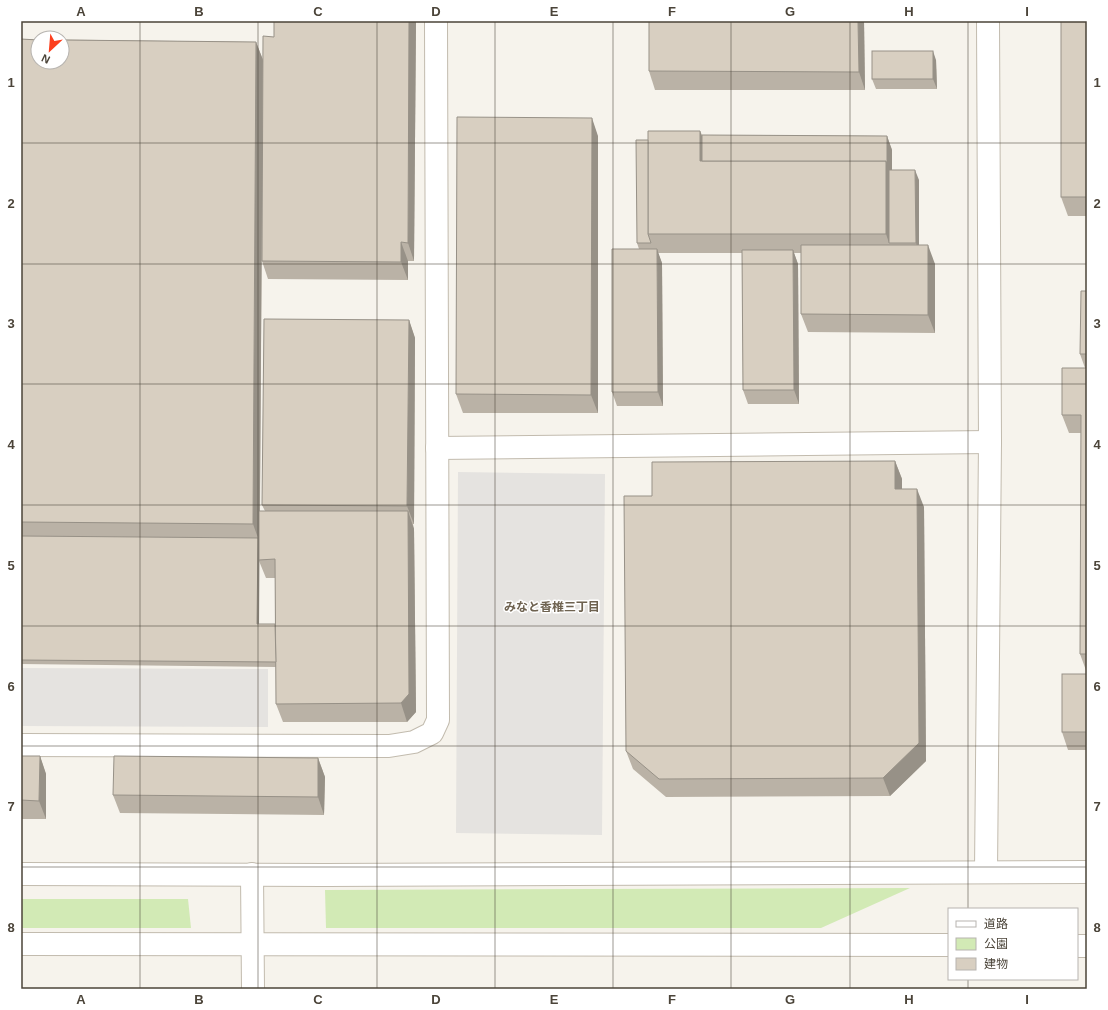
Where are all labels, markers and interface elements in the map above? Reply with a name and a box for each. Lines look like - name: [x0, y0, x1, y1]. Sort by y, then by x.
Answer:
- text: A: [76, 4, 86, 19]
- text: B: [194, 4, 204, 19]
- text: C: [313, 4, 323, 19]
- text: D: [431, 4, 441, 19]
- text: E: [550, 4, 559, 19]
- text: F: [668, 4, 676, 19]
- text: G: [785, 4, 795, 19]
- text: H: [904, 4, 914, 19]
- text: I: [1025, 4, 1029, 19]
- north arrow: [30, 30, 70, 70]
- text: N: [39, 52, 52, 66]
- text: 1: [7, 75, 15, 90]
- text: 1: [1093, 75, 1101, 90]
- text: 2: [7, 196, 15, 211]
- text: 2: [1093, 196, 1101, 211]
- text: 3: [7, 316, 15, 331]
- text: 3: [1093, 316, 1101, 331]
- text: 4: [7, 437, 15, 452]
- text: 4: [1093, 437, 1101, 452]
- text: 5: [7, 558, 15, 573]
- text: 5: [1093, 558, 1101, 573]
- district label: みなと香椎三丁目: [504, 600, 600, 614]
- text: 6: [7, 679, 15, 694]
- text: 6: [1093, 679, 1101, 694]
- text: 7: [7, 799, 15, 814]
- text: 7: [1093, 799, 1101, 814]
- legend: [948, 908, 1078, 980]
- text: 道路: [984, 917, 1008, 931]
- text: 8: [7, 920, 15, 935]
- text: 8: [1093, 920, 1101, 935]
- text: 公園: [984, 937, 1008, 951]
- text: 建物: [984, 957, 1008, 971]
- text: A: [76, 992, 86, 1007]
- text: B: [194, 992, 204, 1007]
- text: C: [313, 992, 323, 1007]
- text: D: [431, 992, 441, 1007]
- text: E: [550, 992, 559, 1007]
- text: F: [668, 992, 676, 1007]
- text: G: [785, 992, 795, 1007]
- text: H: [904, 992, 914, 1007]
- text: I: [1025, 992, 1029, 1007]

